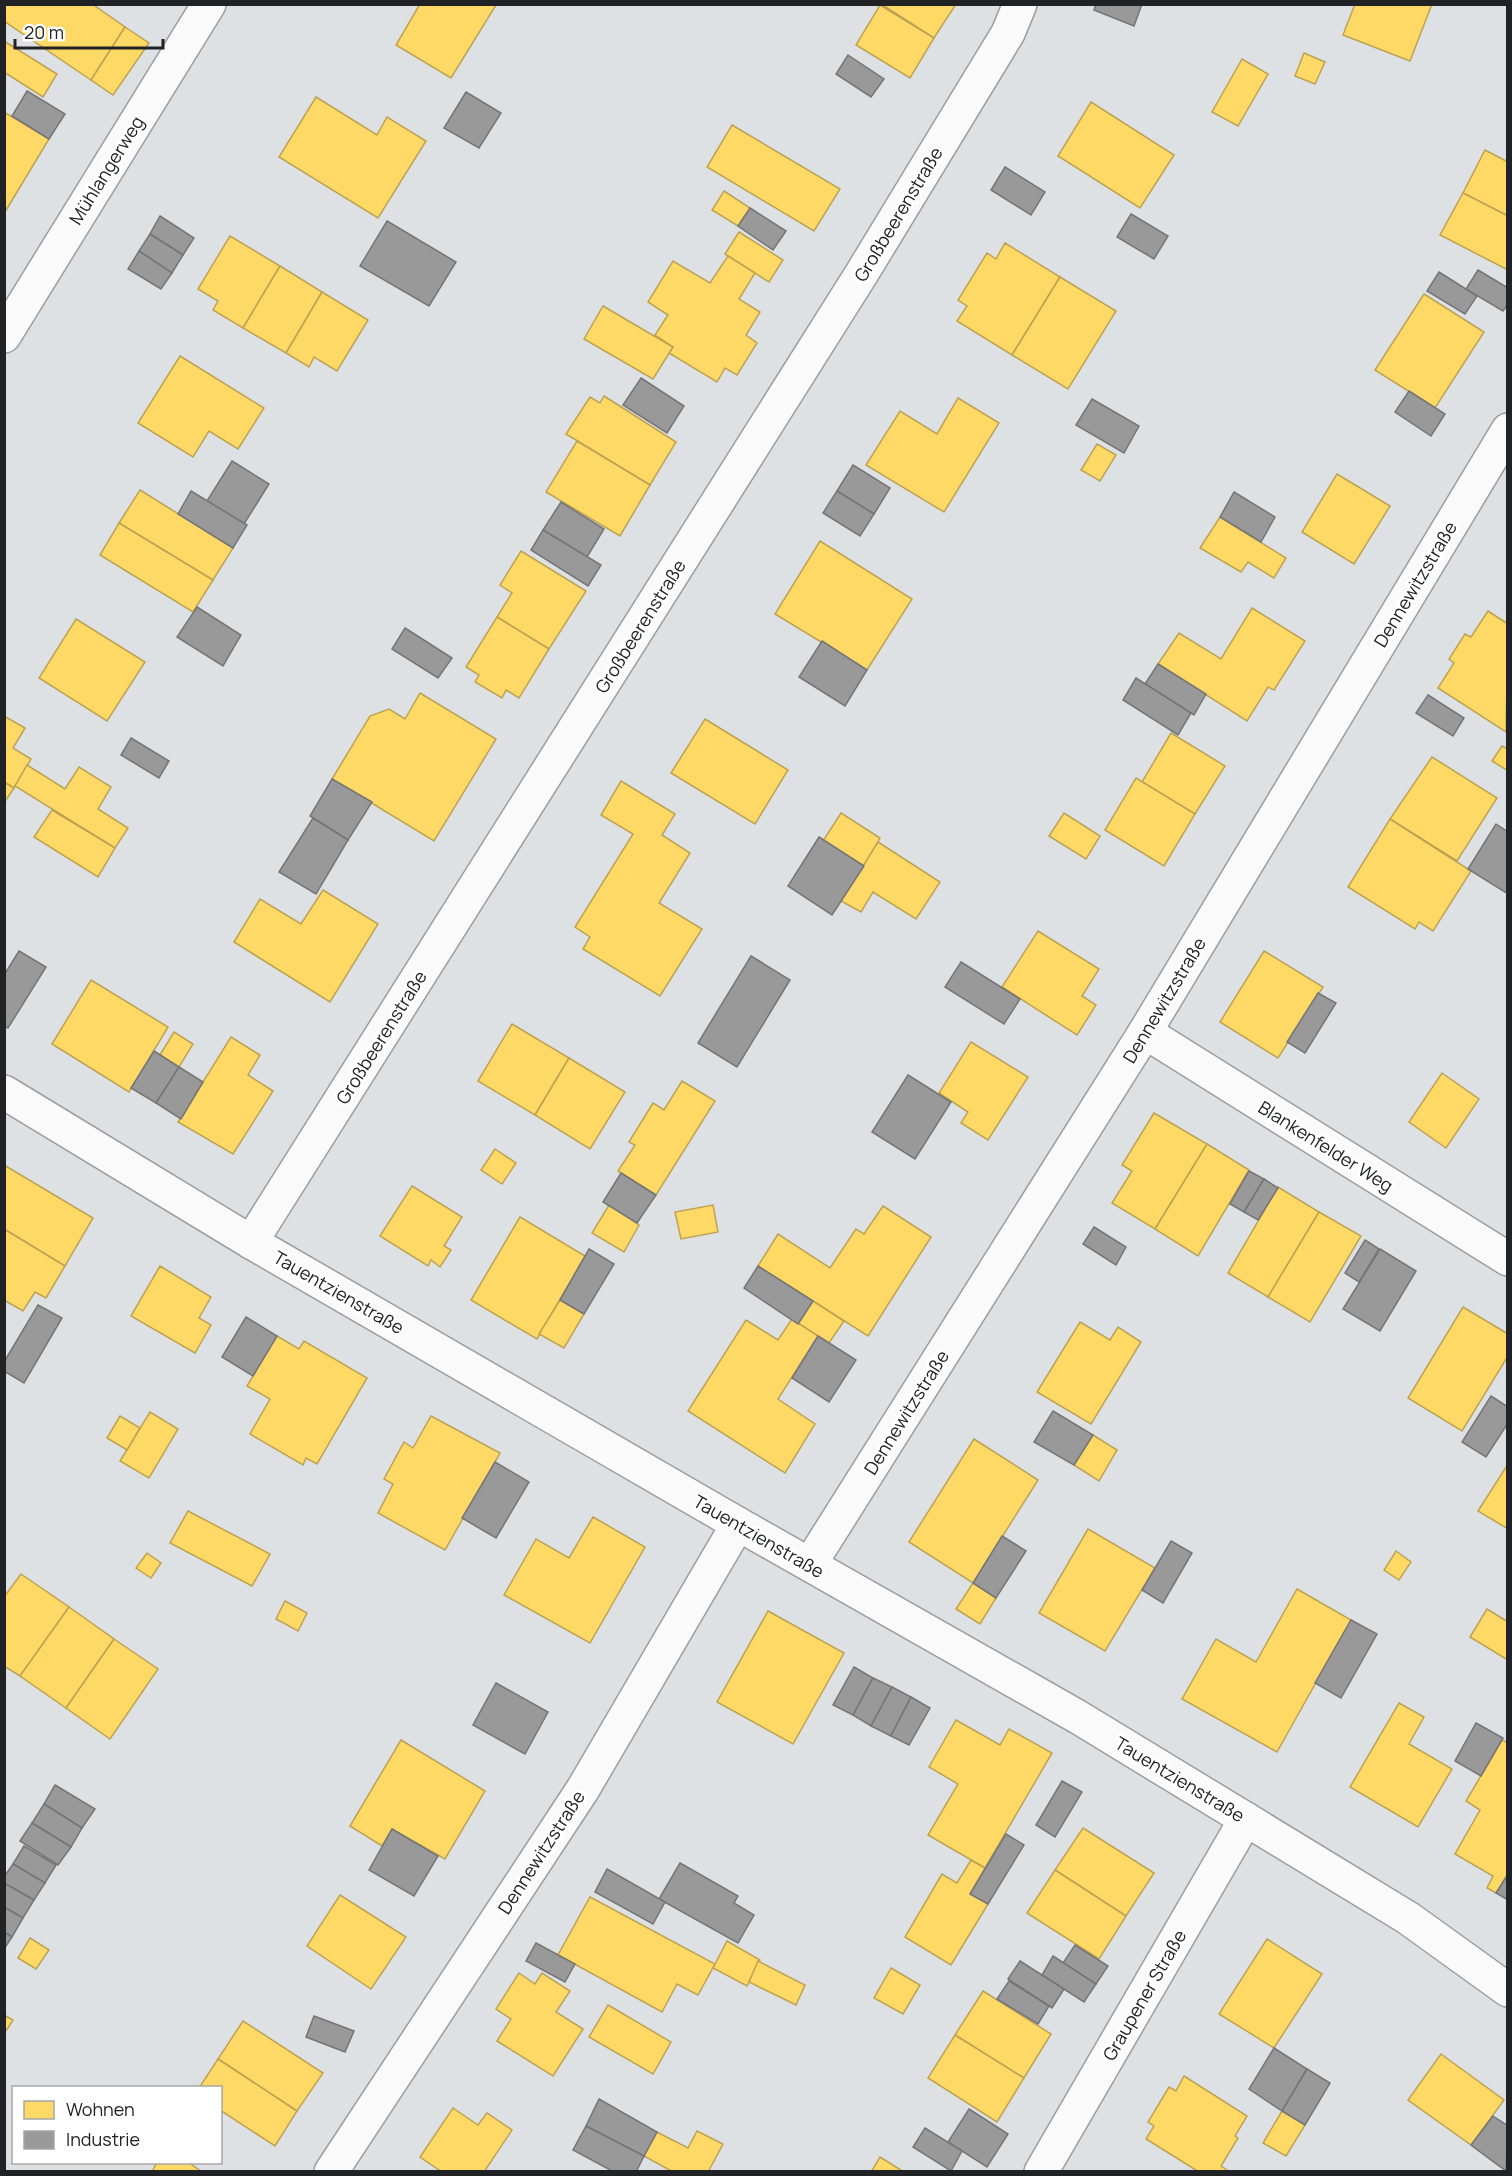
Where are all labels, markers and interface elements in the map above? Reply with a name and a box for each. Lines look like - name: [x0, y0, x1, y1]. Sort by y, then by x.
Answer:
- scale bar: [15, 12, 164, 50]
- text: 20 m: [24, 20, 64, 44]
- street label: Mühlangerweg: [63, 111, 149, 229]
- street label: Großbeerenstraße: [848, 142, 948, 286]
- street label: Dennewitzstraße: [1368, 517, 1462, 651]
- street label: Großbeerenstraße: [589, 555, 691, 697]
- street label: Dennewitzstraße: [1117, 933, 1211, 1067]
- street label: Großbeerenstraße: [330, 966, 432, 1108]
- street label: Blankenfelder Weg: [1254, 1095, 1398, 1197]
- street label: Tauentzienstraße: [269, 1245, 409, 1339]
- street label: Dennewitzstraße: [858, 1345, 954, 1479]
- street label: Tauentzienstraße: [689, 1489, 829, 1583]
- street label: Tauentzienstraße: [1111, 1731, 1249, 1827]
- street label: Dennewitzstraße: [492, 1786, 590, 1918]
- street label: Graupener Straße: [1097, 1925, 1191, 2065]
- legend: [12, 2086, 222, 2164]
- text: Wohnen: [66, 2097, 135, 2121]
- text: Industrie: [66, 2127, 140, 2151]

